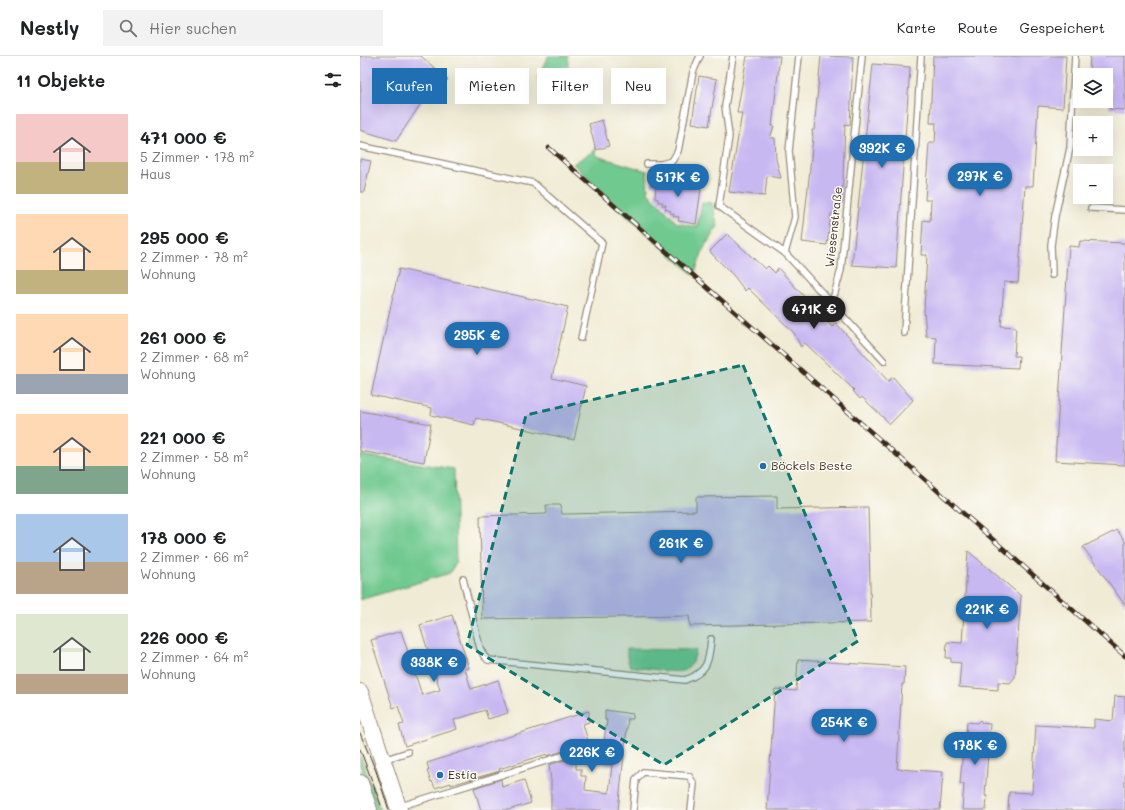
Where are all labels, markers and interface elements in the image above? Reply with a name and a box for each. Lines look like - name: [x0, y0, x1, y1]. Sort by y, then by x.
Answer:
- search box: [103, 10, 383, 46]
- text: Nestly: [20, 15, 79, 40]
- icon: search: [117, 17, 139, 39]
- text: Hier suchen: [149, 18, 236, 38]
- text: Karte: [897, 18, 936, 37]
- text: Route: [958, 18, 998, 37]
- text: Gespeichert: [1020, 18, 1105, 37]
- chip: Kaufen: [372, 68, 447, 104]
- chip: Mieten: [455, 68, 529, 104]
- chip: Filter: [537, 68, 603, 104]
- chip: Neu: [611, 68, 666, 104]
- map controls: [1073, 68, 1113, 204]
- button: layers: [1073, 68, 1113, 108]
- text: 11 Objekte: [16, 69, 105, 91]
- icon: filters: [322, 69, 344, 91]
- button: +: [1073, 116, 1113, 156]
- text: 471 000 €: [140, 126, 227, 148]
- icon: home: [48, 130, 96, 178]
- pin: 392K €: [849, 135, 915, 169]
- text: 392K €: [859, 139, 905, 156]
- text: 5 Zimmer · 178 m²: [140, 148, 254, 165]
- pin: 297K €: [947, 163, 1013, 197]
- pin: 517K €: [645, 164, 711, 198]
- button: −: [1073, 164, 1113, 204]
- text: Haus: [140, 165, 171, 182]
- text: 297K €: [957, 167, 1003, 184]
- text: 517K €: [656, 168, 700, 185]
- street label: Wiesenstraße: [821, 186, 845, 268]
- text: 295 000 €: [140, 226, 228, 248]
- icon: home: [48, 230, 96, 278]
- text: 2 Zimmer · 78 m²: [140, 248, 248, 265]
- text: Wohnung: [140, 265, 196, 282]
- pin: 471K €: [781, 296, 847, 330]
- text: 471K €: [791, 300, 837, 317]
- pin: 295K €: [444, 322, 510, 356]
- text: 261 000 €: [140, 326, 226, 348]
- text: 295K €: [454, 326, 500, 343]
- icon: home: [48, 330, 96, 378]
- text: 2 Zimmer · 68 m²: [140, 348, 249, 365]
- text: Wohnung: [140, 365, 196, 382]
- text: 221 000 €: [140, 426, 225, 448]
- icon: home: [48, 430, 96, 478]
- text: 2 Zimmer · 58 m²: [140, 448, 248, 465]
- place label: Böckels Beste: [771, 457, 853, 473]
- marker: Böckels Beste: [758, 461, 768, 471]
- text: Wohnung: [140, 465, 196, 482]
- text: 178 000 €: [140, 526, 226, 548]
- icon: home: [48, 530, 96, 578]
- pin: 261K €: [648, 530, 714, 564]
- text: 261K €: [659, 534, 703, 551]
- text: 2 Zimmer · 66 m²: [140, 548, 249, 565]
- text: Wohnung: [140, 565, 196, 582]
- pin: 221K €: [954, 596, 1020, 630]
- text: 221K €: [965, 600, 1009, 617]
- text: 226 000 €: [140, 626, 228, 648]
- icon: home: [48, 630, 96, 678]
- text: 2 Zimmer · 64 m²: [140, 648, 248, 665]
- pin: 338K €: [401, 649, 467, 683]
- text: 338K €: [410, 653, 458, 670]
- text: Wohnung: [140, 665, 196, 682]
- pin: 254K €: [811, 709, 877, 743]
- text: 254K €: [821, 713, 867, 730]
- pin: 178K €: [942, 732, 1008, 766]
- text: 178K €: [953, 736, 997, 753]
- pin: 226K €: [559, 739, 625, 773]
- text: 226K €: [569, 743, 615, 760]
- place label: Estía: [448, 766, 477, 782]
- marker: Estía: [435, 770, 445, 780]

